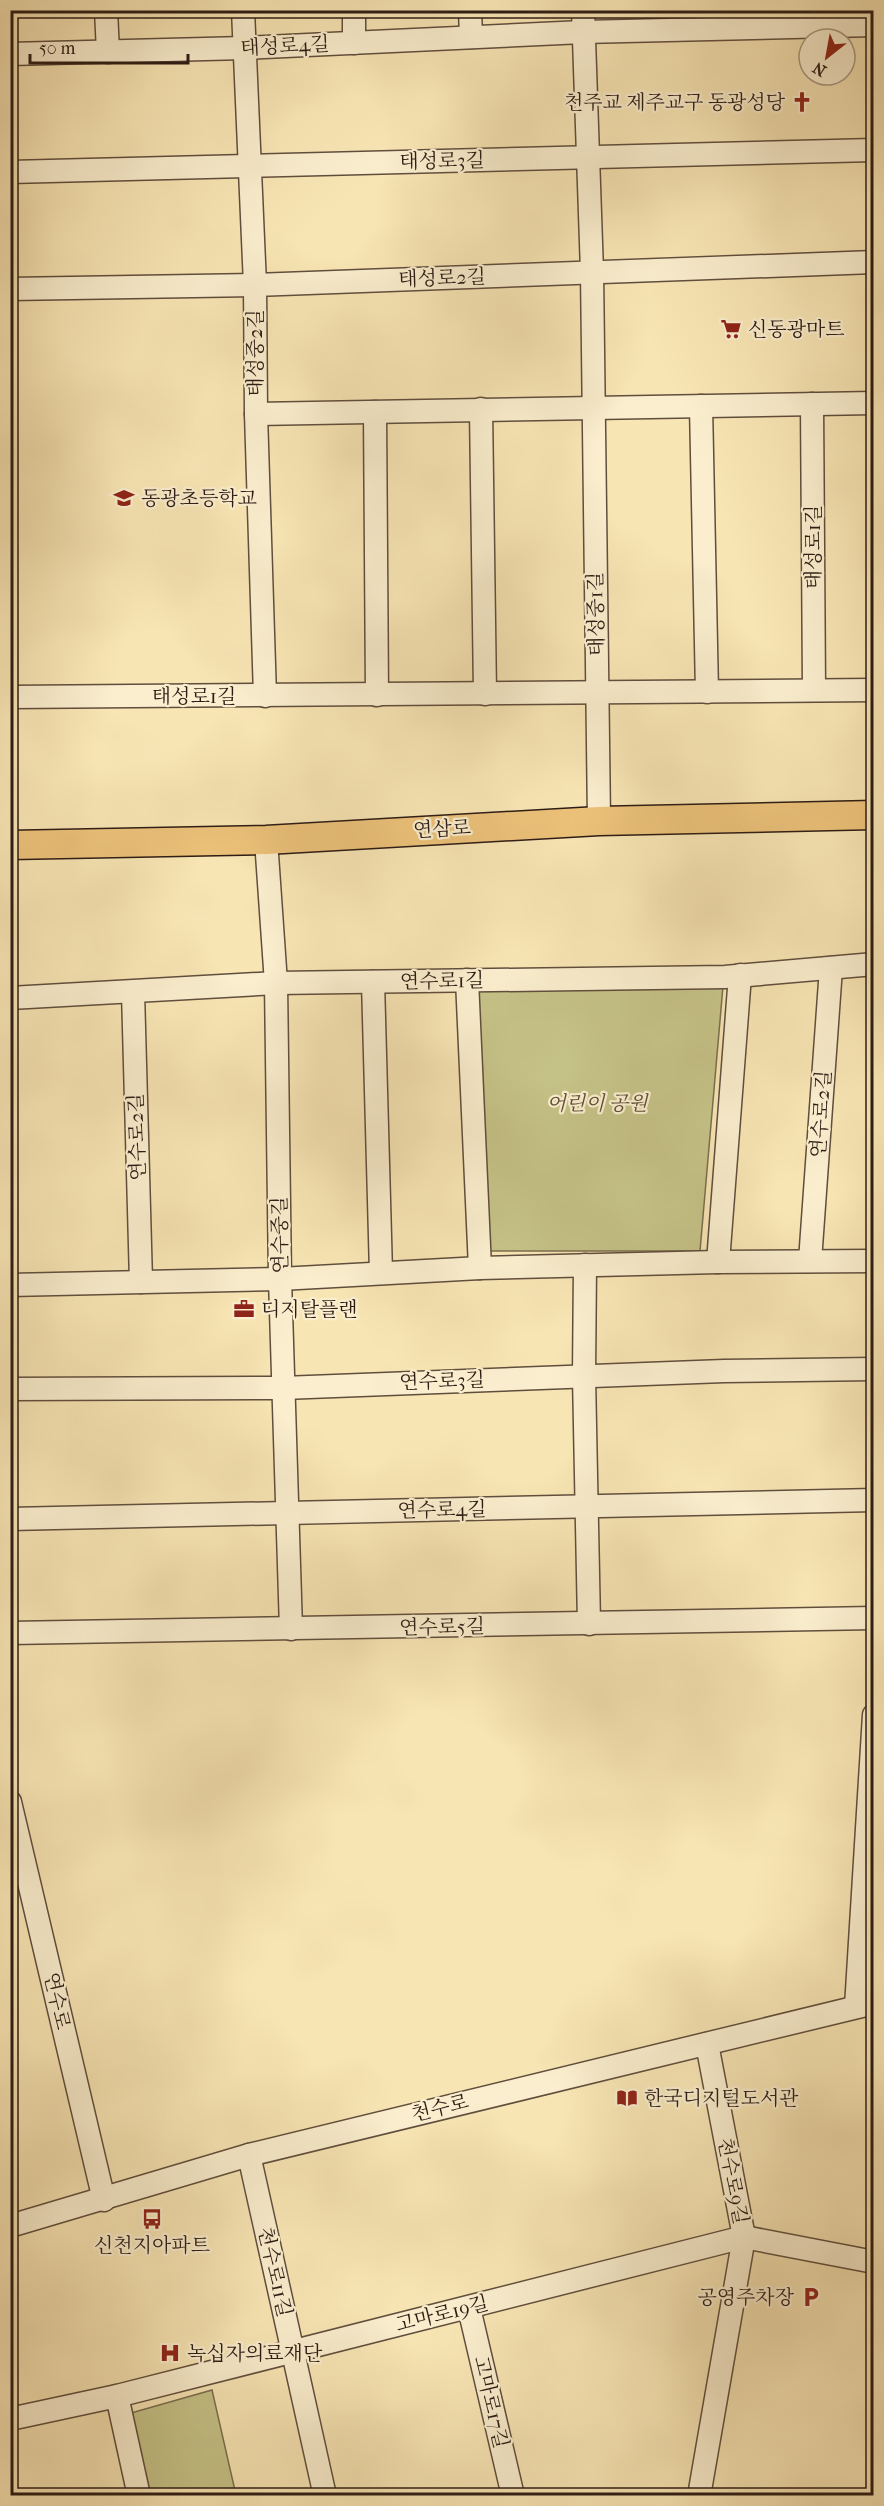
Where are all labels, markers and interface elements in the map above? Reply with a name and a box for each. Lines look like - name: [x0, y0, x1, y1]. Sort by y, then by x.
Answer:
- scale bar: [30, 27, 188, 65]
- north arrow: [797, 27, 857, 87]
- street label: 태성로4길: [240, 32, 330, 60]
- text: 50 m: [39, 38, 76, 59]
- text: N: [809, 58, 830, 81]
- church icon: 천주교 제주교구 동광성당: [790, 90, 814, 114]
- place label: 천주교 제주교구 동광성당: [564, 91, 786, 114]
- street label: 태성로3길: [399, 149, 485, 173]
- street label: 태성로2길: [398, 265, 486, 291]
- street label: 태성중2길: [244, 309, 267, 397]
- supermarket icon: 신동광마트: [719, 317, 743, 341]
- place label: 신동광마트: [748, 318, 845, 341]
- school or university icon: 동광초등학교: [112, 486, 136, 510]
- place label: 동광초등학교: [141, 487, 258, 510]
- street label: 태성로1길: [802, 505, 825, 589]
- street label: 태성중1길: [584, 572, 608, 656]
- street label: 태성로1길: [152, 685, 236, 708]
- street label: 연삼로: [412, 816, 472, 842]
- street label: 연수로1길: [400, 969, 484, 993]
- street label: 연수로2길: [806, 1070, 836, 1158]
- park label: 어린이 공원: [547, 1092, 649, 1115]
- street label: 연수로2길: [124, 1093, 150, 1181]
- street label: 연수중길: [268, 1196, 292, 1274]
- office icon: 디지탈플랜: [232, 1297, 256, 1321]
- place label: 디지탈플랜: [261, 1298, 358, 1321]
- street label: 연수로3길: [399, 1368, 485, 1394]
- street label: 연수로4길: [397, 1498, 487, 1522]
- street label: 연수로5길: [399, 1615, 485, 1639]
- street label: 연수로: [39, 1970, 75, 2032]
- library icon: 한국디지털도서관: [615, 2086, 639, 2110]
- place label: 한국디지털도서관: [644, 2087, 799, 2110]
- street label: 천수로: [409, 2090, 471, 2126]
- street label: 천수로9길: [713, 2136, 753, 2226]
- bus stop icon: 신천지아파트: [140, 2207, 164, 2231]
- street label: 천수로11길: [253, 2225, 297, 2319]
- place label: 신천지아파트: [94, 2234, 210, 2257]
- parking icon: 공영주차장: [799, 2285, 823, 2309]
- place label: 공영주차장: [697, 2286, 795, 2309]
- street label: 고마로19길: [393, 2291, 491, 2337]
- hospital icon: 녹십자의료재단: [158, 2341, 182, 2365]
- place label: 녹십자의료재단: [187, 2342, 323, 2365]
- street label: 고마로17길: [469, 2354, 513, 2450]

